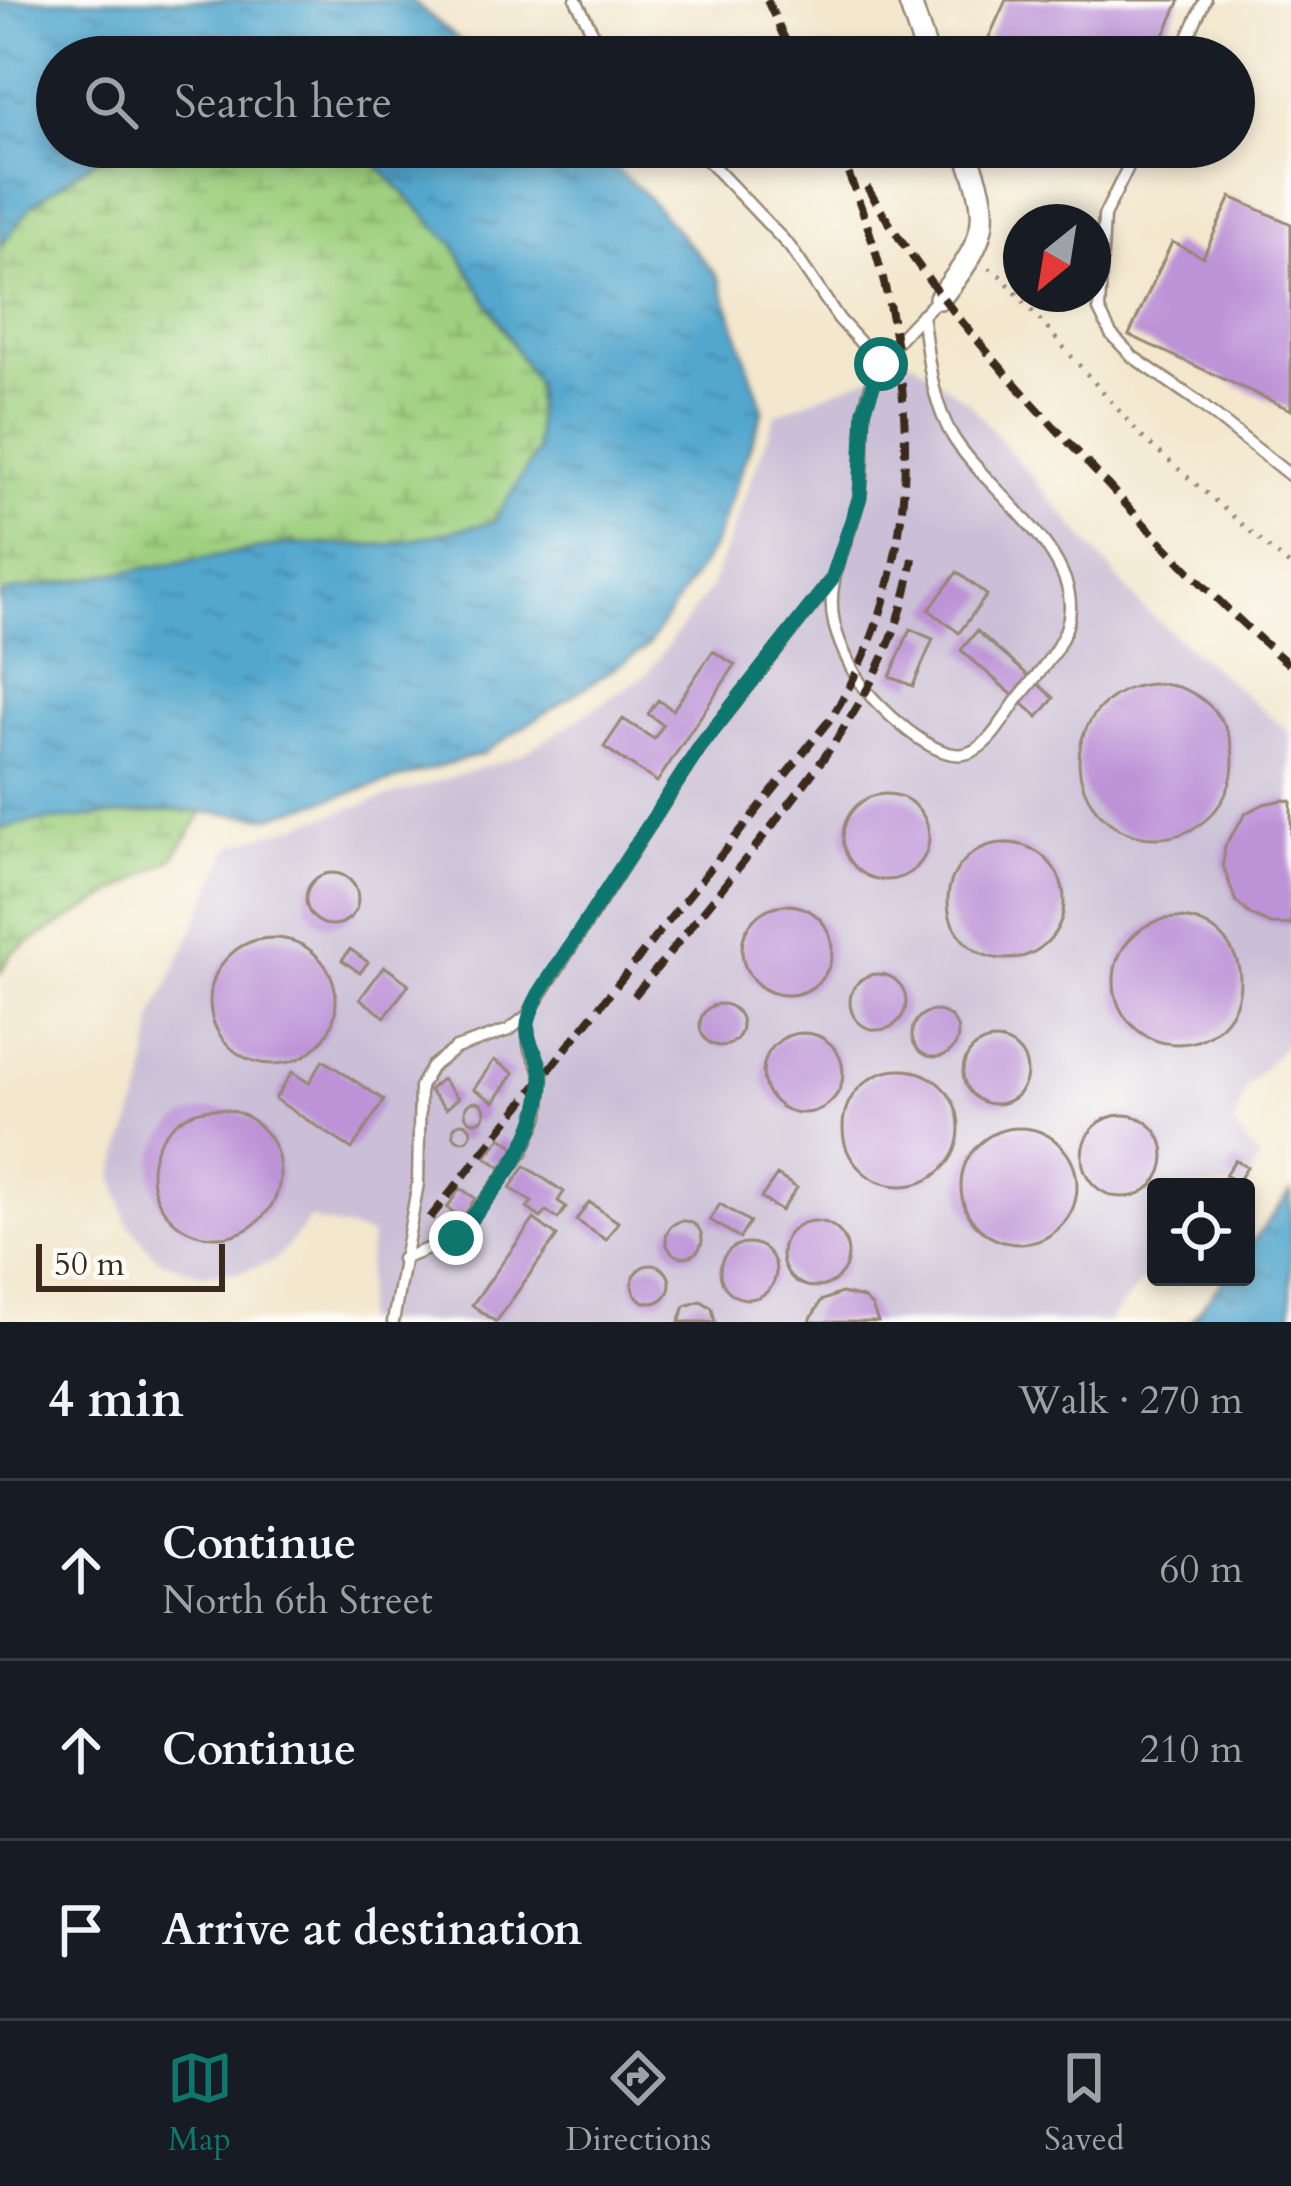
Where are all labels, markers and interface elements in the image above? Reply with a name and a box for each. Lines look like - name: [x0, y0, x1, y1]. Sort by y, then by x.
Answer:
- search box: [36, 36, 1255, 168]
- icon: search: [78, 69, 144, 135]
- text: Search here: [174, 72, 392, 133]
- north arrow: [1003, 204, 1111, 312]
- route start: [854, 337, 908, 391]
- map controls: [1147, 1178, 1255, 1286]
- button: locate: [1147, 1178, 1255, 1286]
- route end: [429, 1211, 483, 1265]
- scale bar: [36, 1238, 225, 1291]
- text: 50 m: [54, 1242, 125, 1287]
- text: 4 min: [48, 1365, 184, 1435]
- text: Walk · 270 m: [1018, 1374, 1243, 1427]
- text: Continue: [162, 1513, 356, 1574]
- icon: ahead: [48, 1537, 114, 1603]
- text: 60 m: [1160, 1543, 1243, 1596]
- text: North 6th Street: [162, 1574, 433, 1627]
- icon: ahead: [48, 1717, 114, 1783]
- text: Continue: [162, 1719, 356, 1780]
- text: 210 m: [1140, 1723, 1243, 1776]
- icon: arrive: [48, 1897, 114, 1963]
- text: Arrive at destination: [162, 1899, 582, 1960]
- tab: Map: [167, 2045, 233, 2162]
- tab: Directions: [566, 2045, 711, 2162]
- tab: Saved: [1044, 2045, 1124, 2162]

